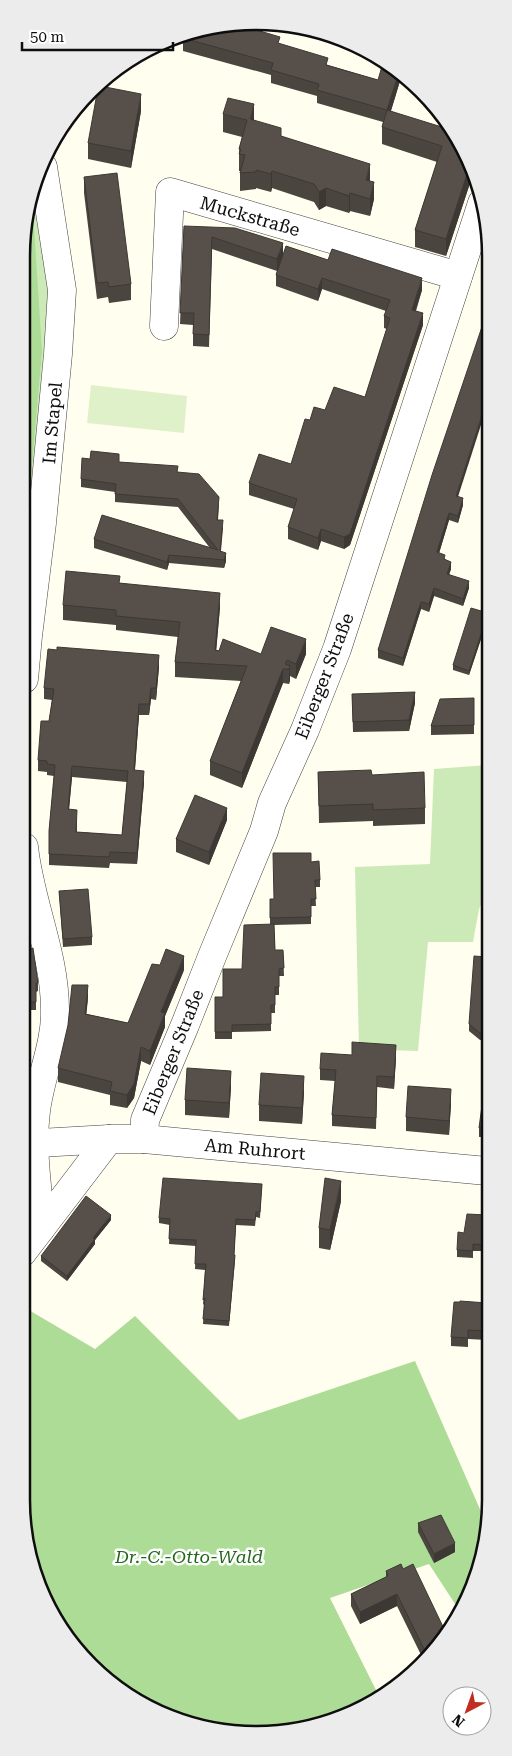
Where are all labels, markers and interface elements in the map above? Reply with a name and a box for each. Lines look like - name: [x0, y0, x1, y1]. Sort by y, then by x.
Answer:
- scale bar: [22, 20, 174, 52]
- text: 50 m: [30, 28, 65, 46]
- street label: Muckstraße: [198, 192, 302, 240]
- street label: Im Stapel: [38, 381, 66, 465]
- street label: Eiberger Straße: [290, 610, 358, 742]
- street label: Eiberger Straße: [138, 986, 208, 1118]
- street label: Am Ruhrort: [204, 1134, 307, 1164]
- park label: Dr.-C.-Otto-Wald: [114, 1546, 263, 1567]
- north arrow: [442, 1686, 492, 1736]
- text: N: [449, 1711, 468, 1730]

